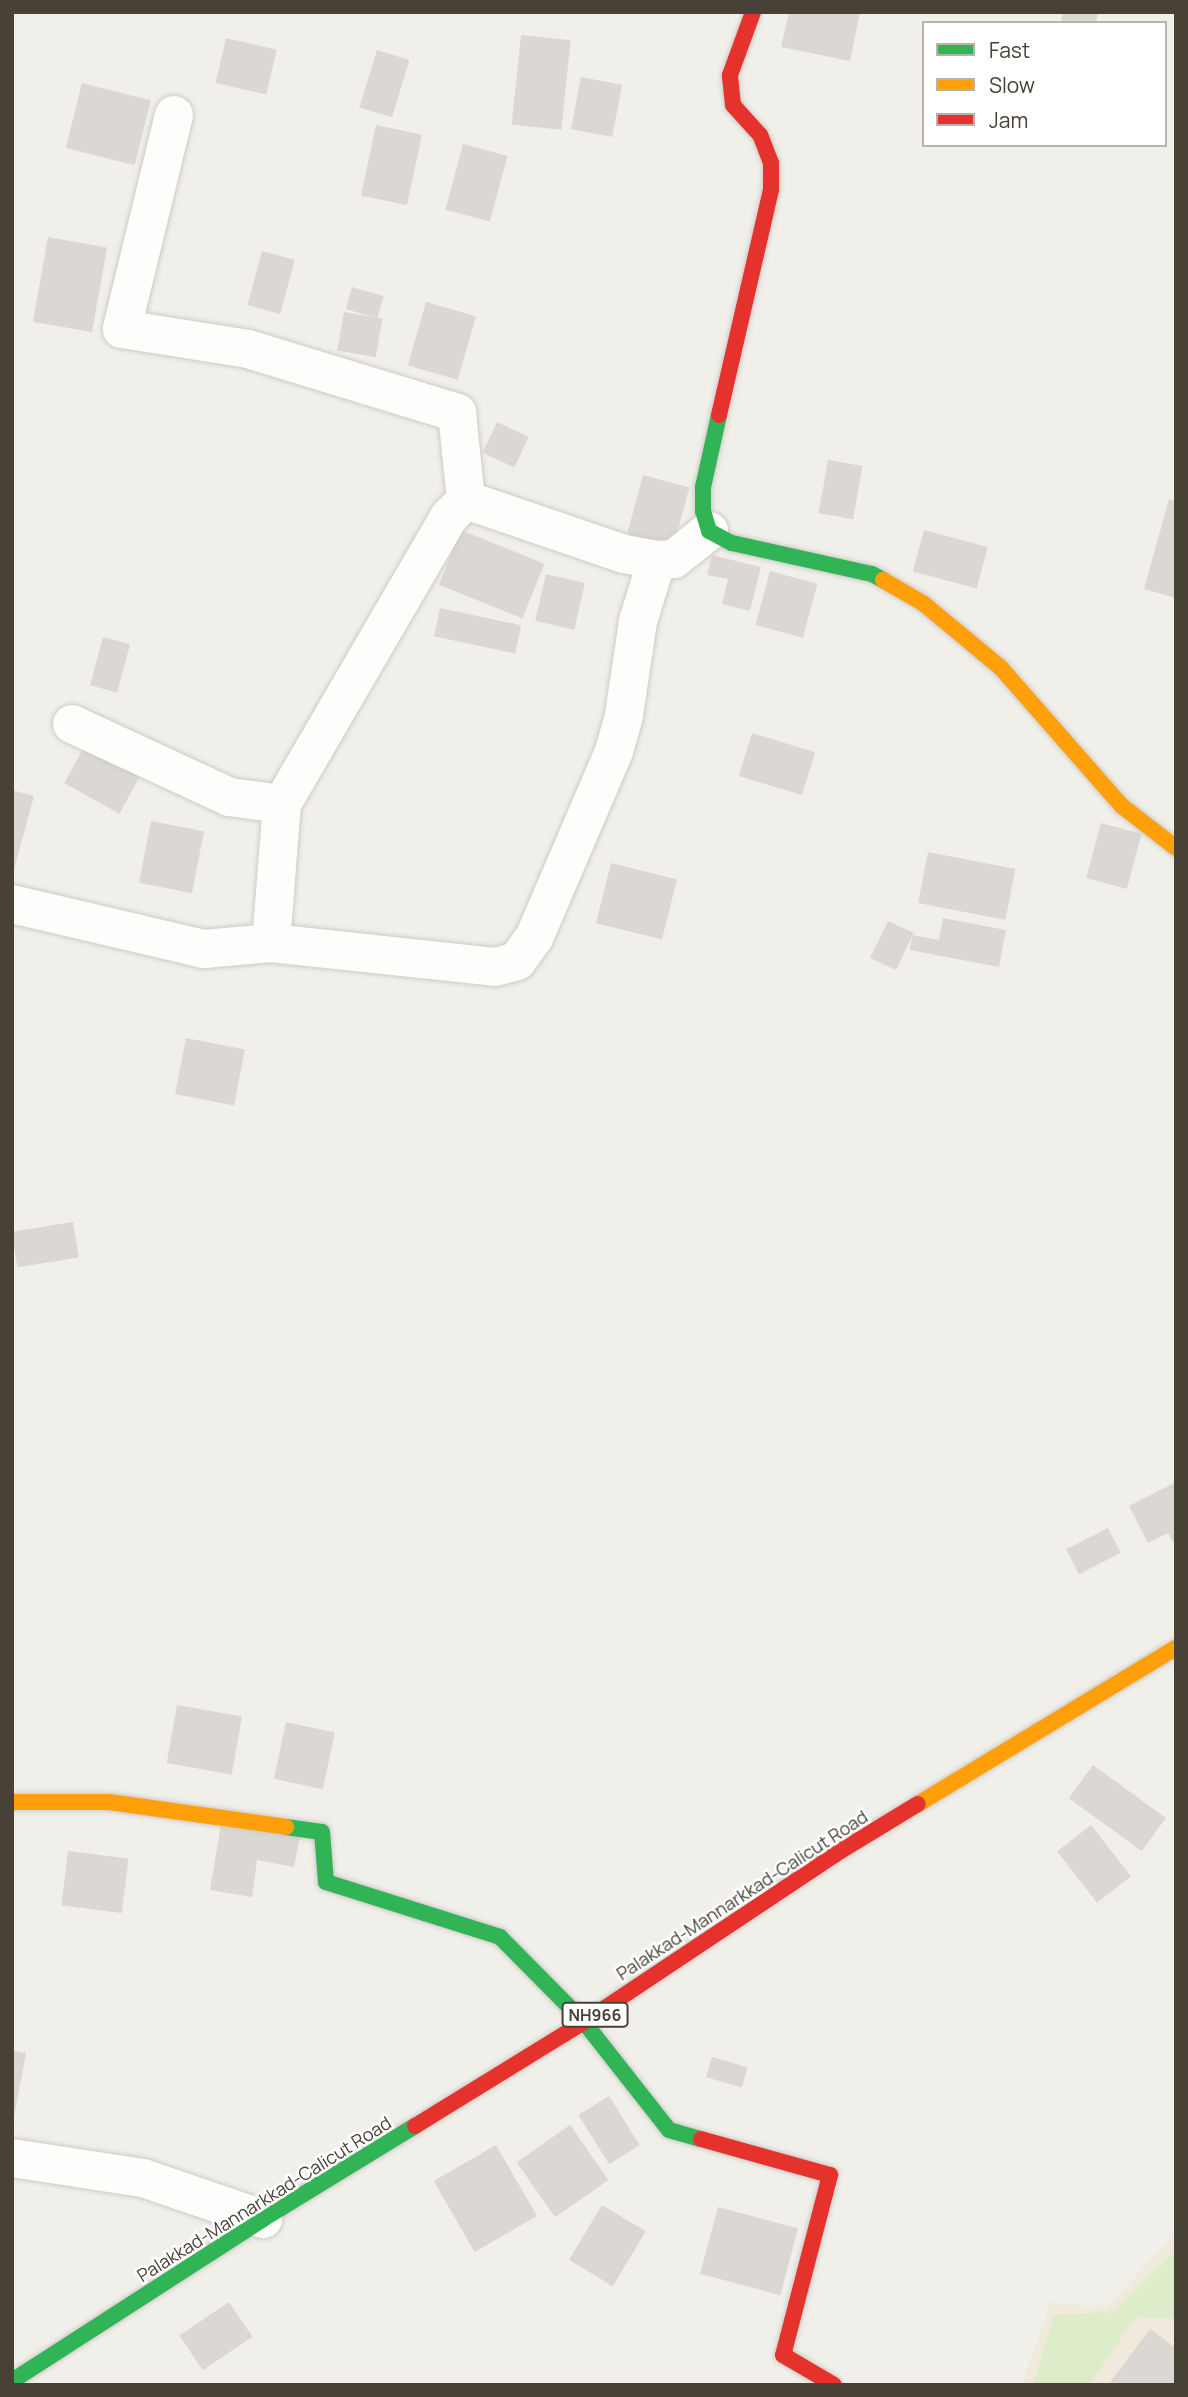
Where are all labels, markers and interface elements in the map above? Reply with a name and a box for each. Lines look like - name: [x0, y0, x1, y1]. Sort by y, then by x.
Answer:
- legend: [922, 21, 1167, 147]
- text: Fast: [989, 36, 1030, 64]
- text: Slow: [989, 71, 1035, 99]
- text: Jam: [989, 106, 1028, 134]
- street label: Palakkad-Mannarkkad-Calicut Road: [612, 1806, 872, 1984]
- road number: NH966: [560, 2002, 630, 2027]
- street label: Palakkad-Mannarkkad-Calicut Road: [133, 2112, 395, 2286]

